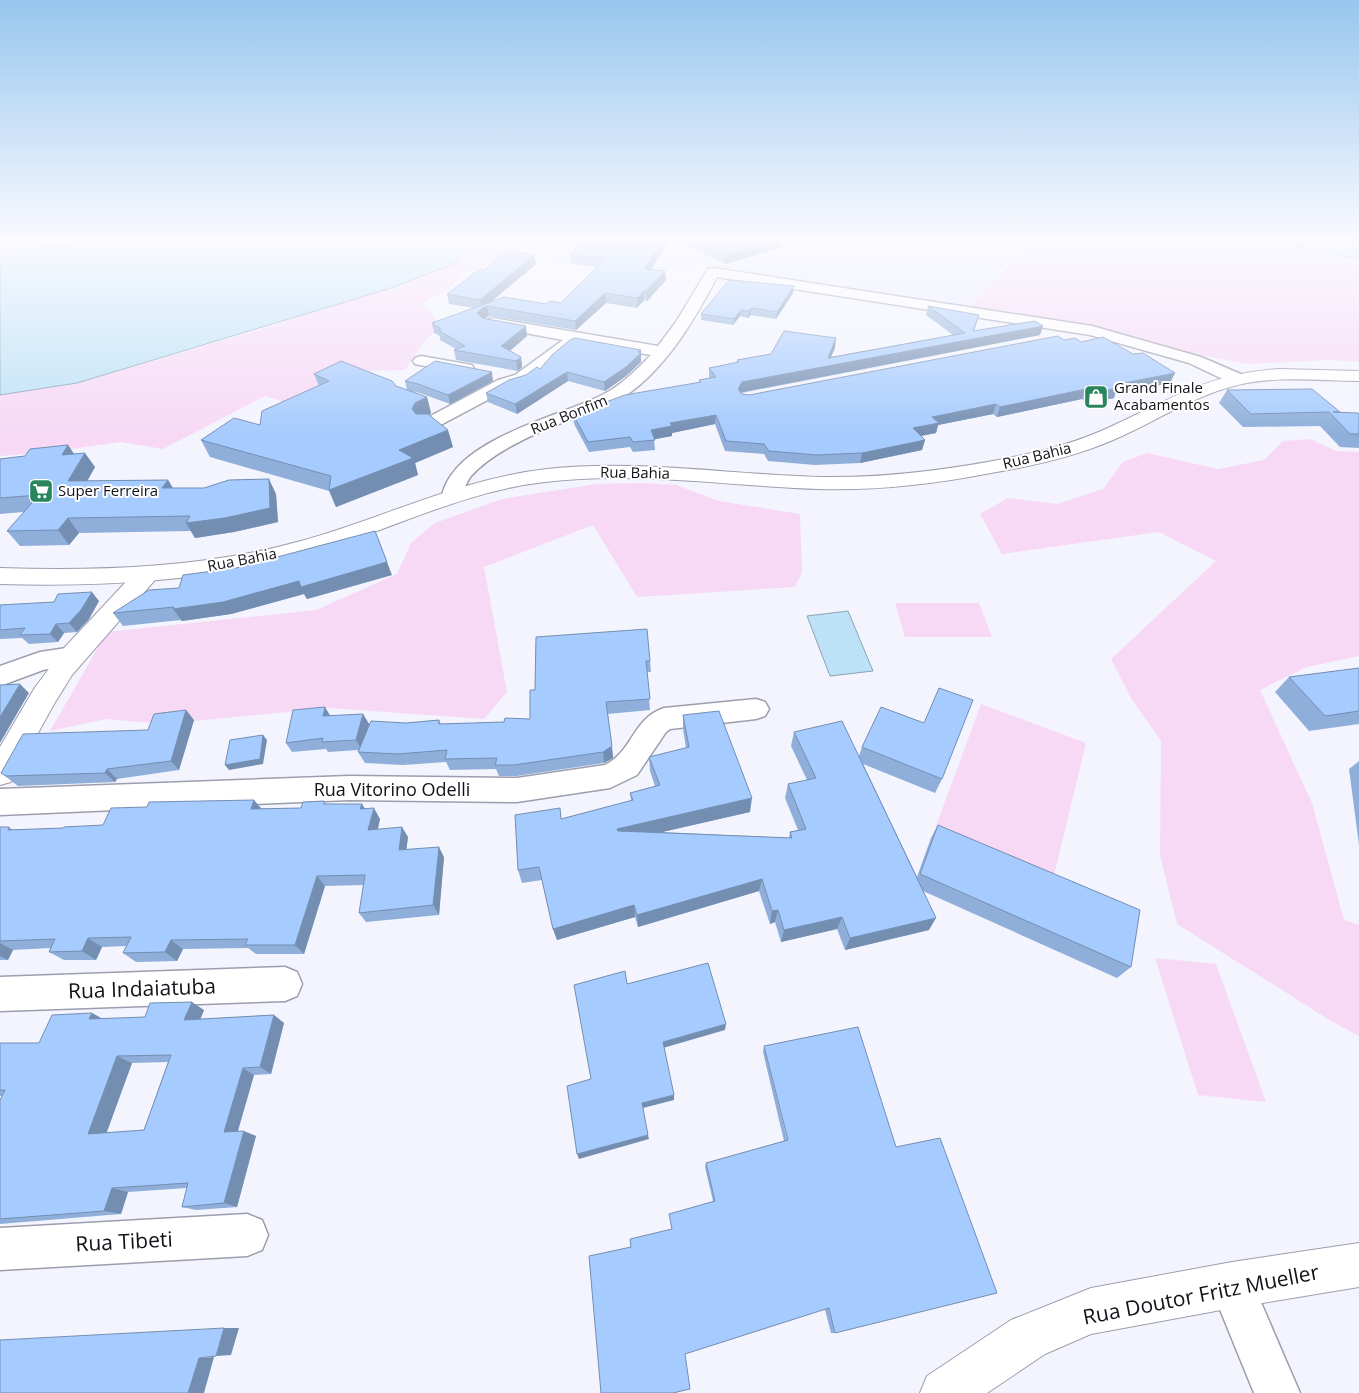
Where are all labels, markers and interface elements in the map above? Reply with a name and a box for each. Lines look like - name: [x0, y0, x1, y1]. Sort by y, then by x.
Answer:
- place label: Grand Finale Acabamentos: [1114, 377, 1210, 414]
- shop icon: Grand Finale Acabamentos: [1083, 384, 1109, 410]
- street label: Rua Bonfim: [527, 390, 610, 439]
- street label: Rua Bahia: [1000, 437, 1073, 473]
- street label: Rua Bahia: [600, 461, 670, 483]
- supermarket icon: Super Ferreira: [28, 478, 54, 504]
- place label: Super Ferreira: [58, 480, 158, 500]
- street label: Rua Bahia: [206, 543, 278, 576]
- street label: Rua Vitorino Odelli: [314, 777, 470, 801]
- street label: Rua Indaiatuba: [67, 971, 216, 1005]
- street label: Rua Tibeti: [75, 1224, 173, 1258]
- street label: Rua Doutor Fritz Mueller: [1080, 1257, 1322, 1331]

